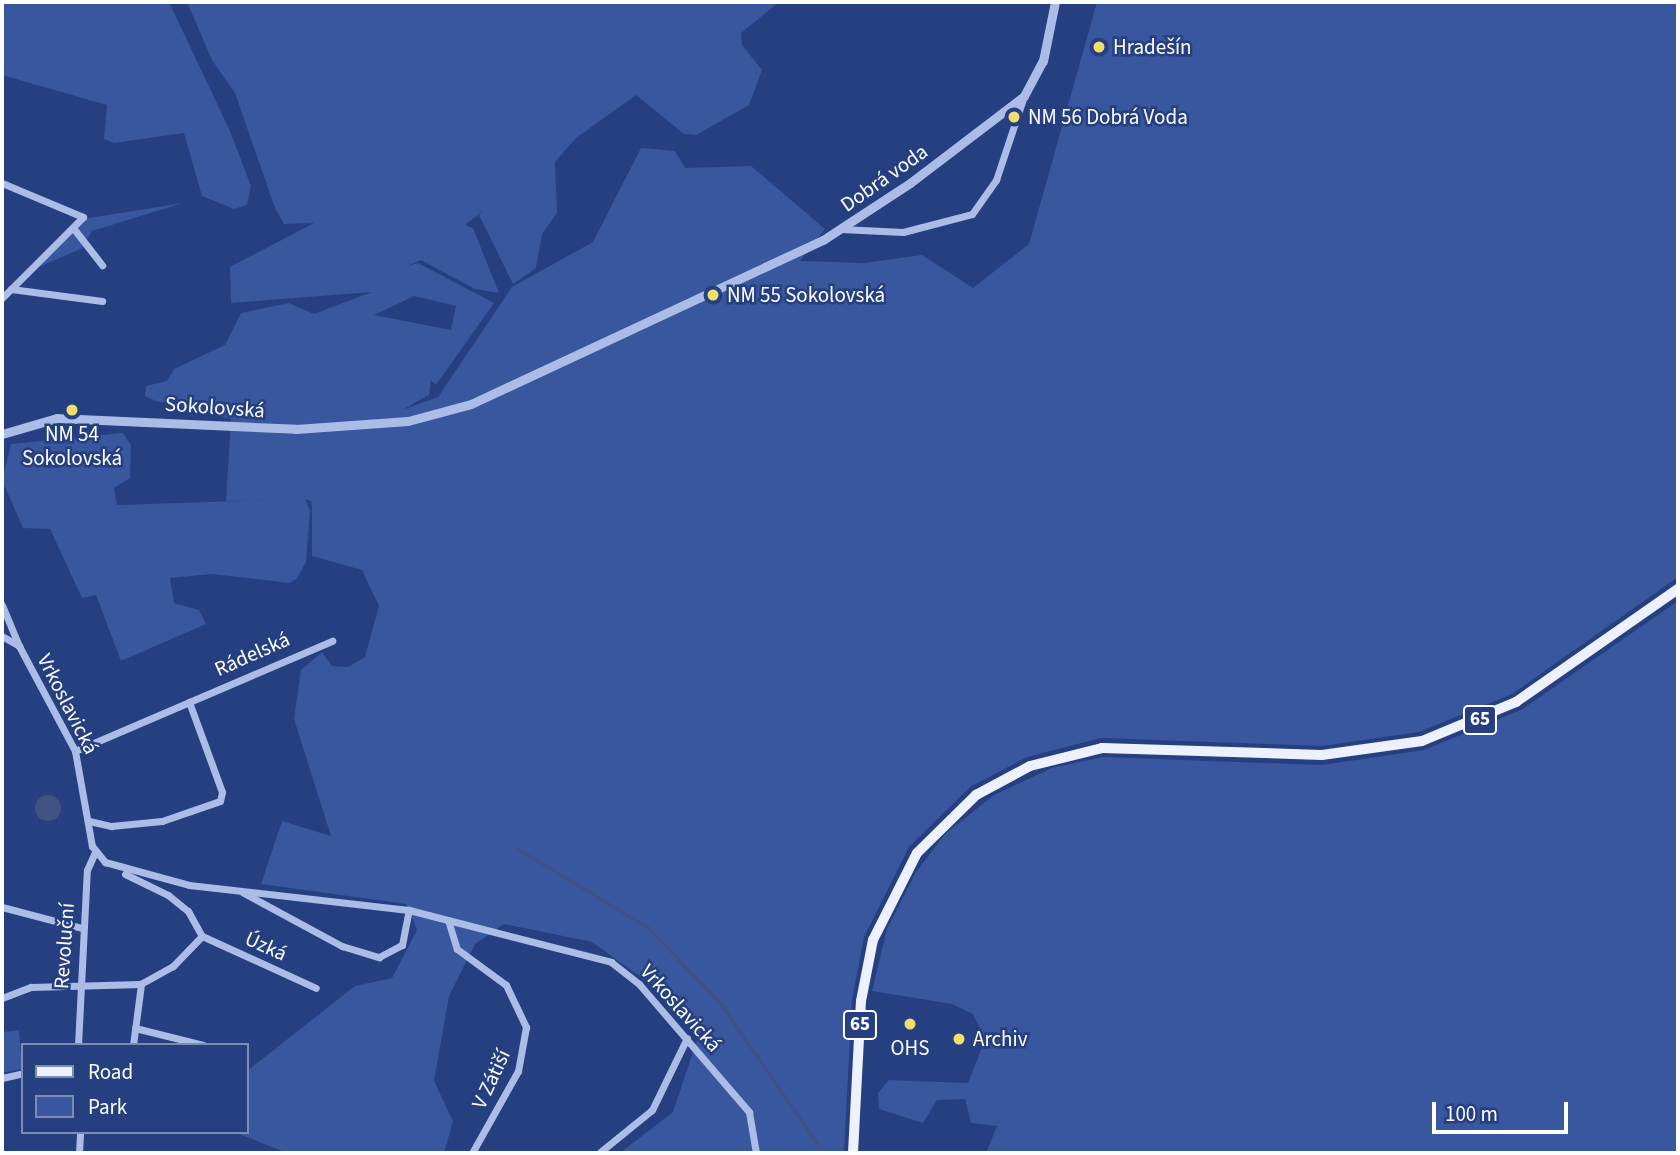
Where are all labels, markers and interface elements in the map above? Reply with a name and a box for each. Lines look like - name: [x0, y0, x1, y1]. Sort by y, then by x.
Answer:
- place label: Hradešín: [1113, 34, 1192, 60]
- marker: Hradešín: [1091, 39, 1107, 55]
- place label: NM 56 Dobrá Voda: [1028, 104, 1188, 130]
- marker: NM 56 Dobrá Voda: [1006, 109, 1022, 125]
- street label: Dobrá voda: [835, 139, 933, 217]
- place label: NM 55 Sokolovská: [727, 282, 885, 308]
- marker: NM 55 Sokolovská: [705, 287, 721, 303]
- street label: Sokolovská: [164, 391, 266, 423]
- marker: NM 54 Sokolovská: [64, 402, 80, 418]
- place label: NM 54 Sokolovská: [22, 421, 122, 471]
- street label: Rádelská: [211, 626, 293, 682]
- street label: Vrkoslavická: [32, 650, 104, 758]
- road number: 65: [1462, 705, 1498, 736]
- street label: Revoluční: [48, 902, 80, 990]
- street label: Úzká: [241, 926, 291, 966]
- street label: Vrkoslavická: [635, 959, 727, 1057]
- road number: 65: [842, 1009, 878, 1040]
- marker: OHS: [902, 1016, 918, 1032]
- place label: Archiv: [973, 1026, 1027, 1052]
- marker: Archiv: [951, 1031, 967, 1047]
- place label: OHS: [891, 1035, 929, 1061]
- legend: [21, 1043, 248, 1134]
- street label: V Zátiší: [466, 1045, 516, 1113]
- text: Road: [88, 1057, 133, 1087]
- scale bar: [1435, 1088, 1572, 1132]
- text: Park: [88, 1092, 127, 1122]
- text: 100 m: [1445, 1099, 1498, 1129]

